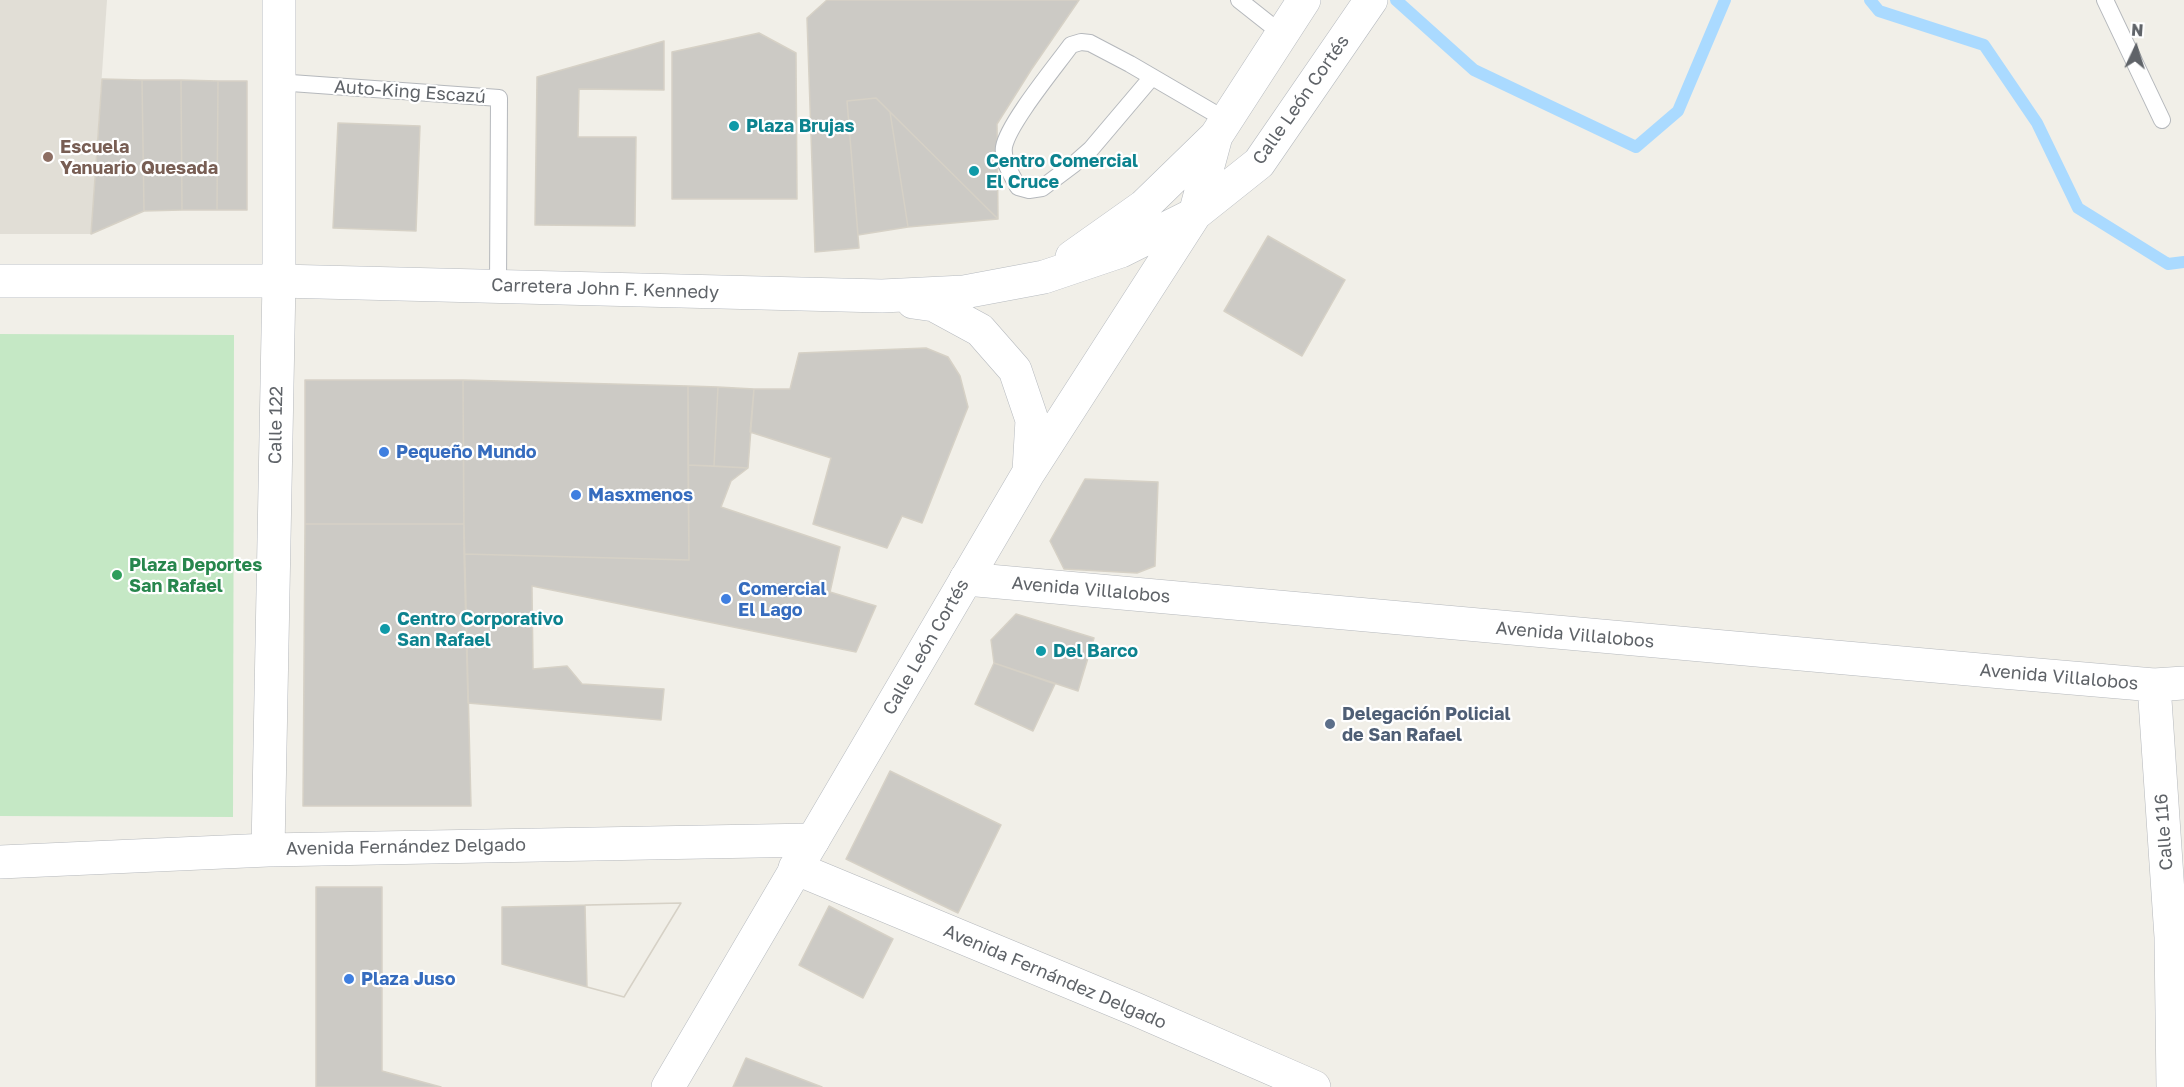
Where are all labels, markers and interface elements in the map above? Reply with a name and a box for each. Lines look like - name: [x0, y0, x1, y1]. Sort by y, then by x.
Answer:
- north arrow: [2106, 18, 2166, 78]
- text: N: [2130, 20, 2144, 40]
- street label: Calle León Cortés: [1248, 31, 1354, 169]
- street label: Auto-King Escazú: [333, 76, 487, 108]
- place label: Plaza Brujas: [746, 115, 855, 137]
- marker: Plaza Brujas: [727, 119, 741, 133]
- place label: Escuela Yanuario Quesada: [60, 136, 218, 178]
- marker: Escuela Yanuario Quesada: [41, 150, 55, 164]
- place label: Centro Comercial El Cruce: [986, 150, 1138, 192]
- marker: Centro Comercial El Cruce: [967, 164, 981, 178]
- street label: Carretera John F. Kennedy: [491, 274, 719, 304]
- street label: Calle 122: [265, 386, 287, 464]
- place label: Pequeño Mundo: [396, 441, 537, 463]
- marker: Pequeño Mundo: [377, 445, 391, 459]
- place label: Masxmenos: [588, 484, 693, 506]
- marker: Masxmenos: [569, 488, 583, 502]
- place label: Plaza Deportes San Rafael: [129, 554, 262, 596]
- marker: Plaza Deportes San Rafael: [110, 568, 124, 582]
- street label: Avenida Villalobos: [1011, 572, 1171, 608]
- street label: Calle León Cortés: [878, 575, 974, 719]
- place label: Comercial El Lago: [738, 578, 826, 620]
- marker: Comercial El Lago: [719, 592, 733, 606]
- place label: Centro Corporativo San Rafael: [397, 608, 564, 650]
- street label: Avenida Villalobos: [1495, 617, 1655, 653]
- marker: Centro Corporativo San Rafael: [378, 622, 392, 636]
- place label: Del Barco: [1053, 640, 1138, 662]
- marker: Del Barco: [1034, 644, 1048, 658]
- street label: Avenida Villalobos: [1979, 659, 2139, 695]
- place label: Delegación Policial de San Rafael: [1342, 703, 1510, 746]
- marker: Delegación Policial de San Rafael: [1323, 717, 1337, 731]
- street label: Calle 116: [2151, 793, 2177, 871]
- street label: Avenida Fernández Delgado: [286, 834, 526, 860]
- street label: Avenida Fernández Delgado: [940, 920, 1170, 1034]
- place label: Plaza Juso: [361, 968, 455, 990]
- marker: Plaza Juso: [342, 972, 356, 986]

